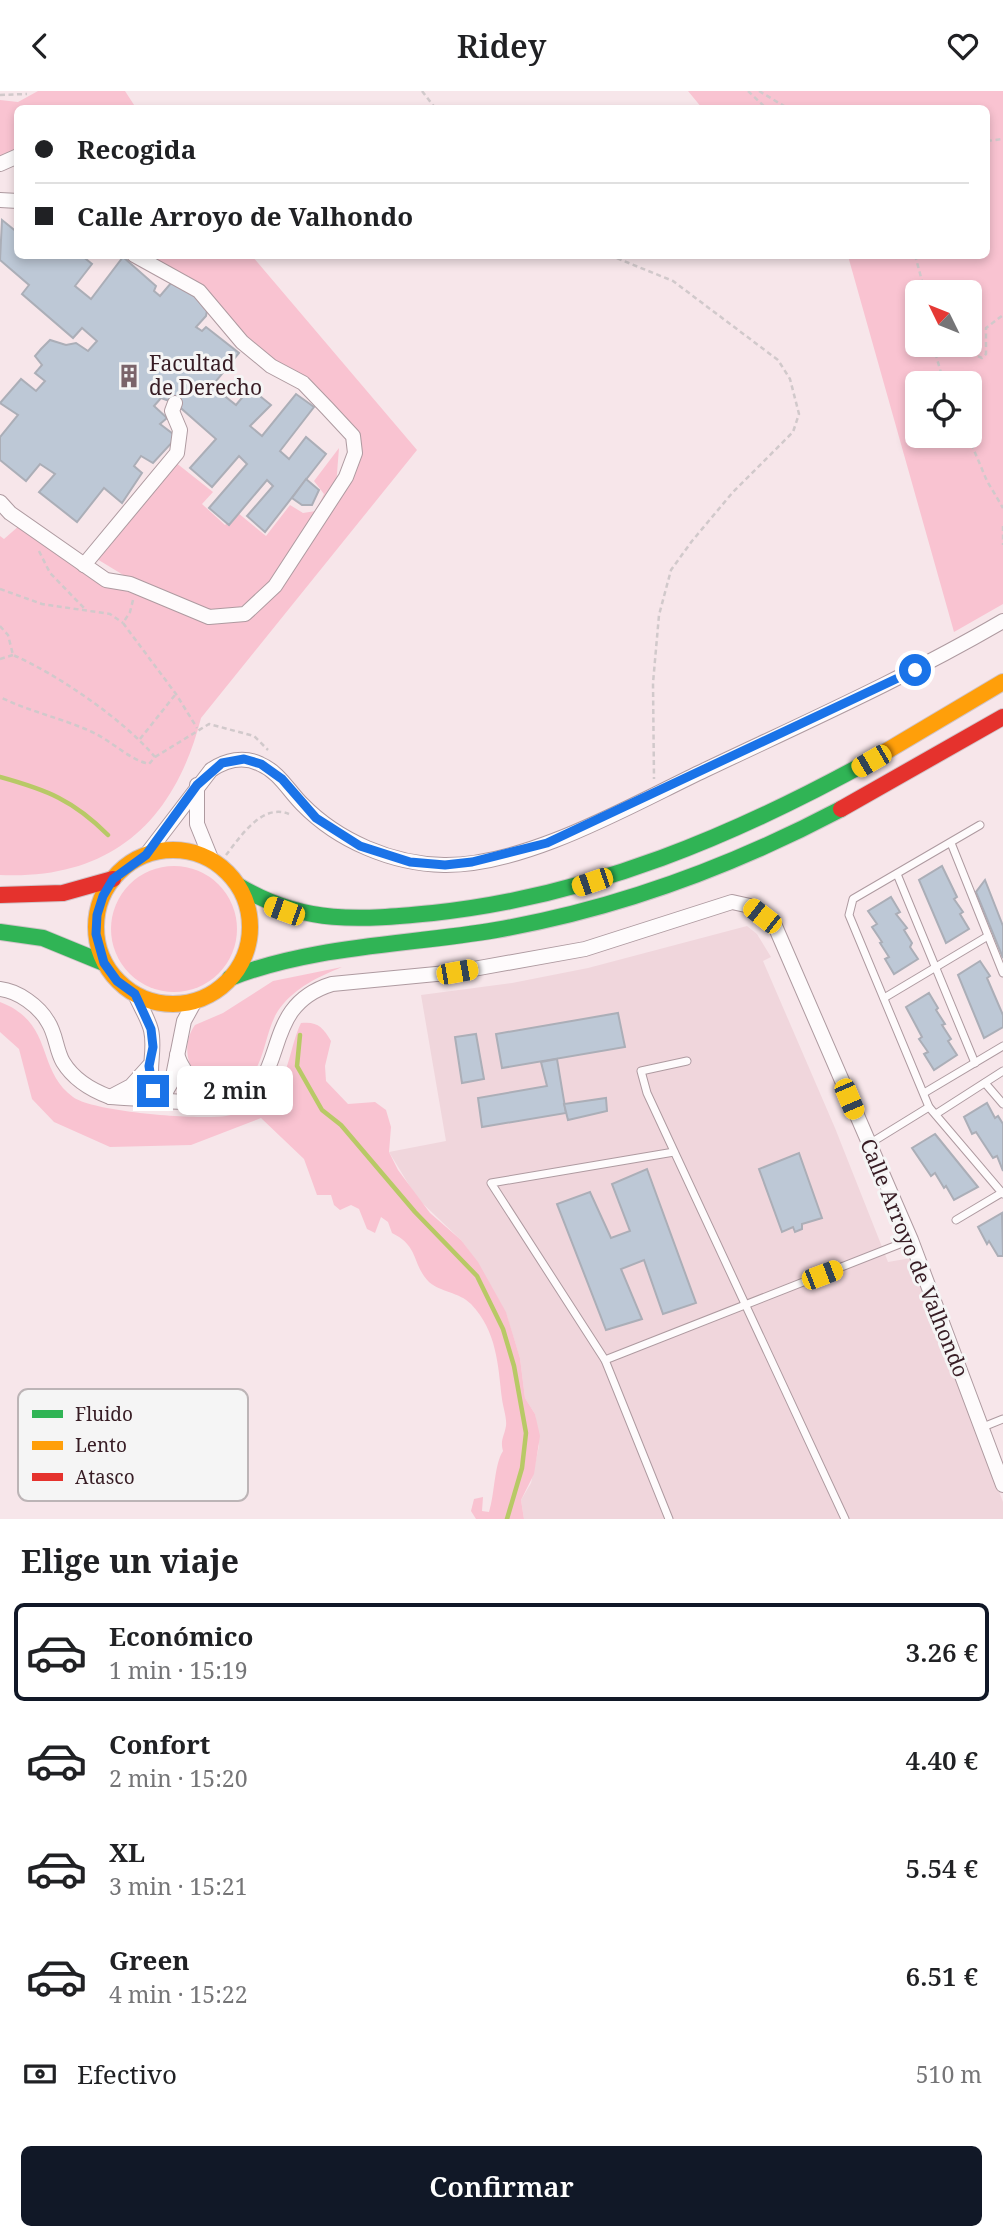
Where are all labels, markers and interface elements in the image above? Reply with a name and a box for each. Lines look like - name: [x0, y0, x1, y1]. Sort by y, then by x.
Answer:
- text: Ridey: [457, 24, 546, 67]
- icon: back: [21, 27, 59, 65]
- icon: heart: [944, 27, 982, 65]
- text: Recogida: [77, 131, 196, 167]
- text: Calle Arroyo de Valhondo: [77, 198, 413, 234]
- north arrow: [905, 280, 982, 357]
- map controls: [905, 280, 982, 448]
- place label: Facultad de Derecho: [149, 349, 262, 401]
- building icon: Facultad de Derecho: [115, 362, 143, 390]
- button: locate: [905, 371, 982, 448]
- route start: [899, 654, 931, 686]
- car: [848, 741, 895, 781]
- car: [569, 865, 616, 899]
- car: [261, 894, 308, 928]
- car: [739, 895, 786, 937]
- car: [435, 958, 480, 986]
- callout: 2 min: [178, 1067, 293, 1115]
- text: 2 min: [203, 1074, 267, 1106]
- route end: [137, 1075, 169, 1107]
- car: [832, 1076, 867, 1122]
- street label: Calle Arroyo de Valhondo: [854, 1134, 976, 1381]
- car: [799, 1258, 846, 1292]
- legend: [18, 1389, 248, 1501]
- text: Fluido: [75, 1401, 133, 1427]
- text: Lento: [75, 1432, 127, 1458]
- text: Atasco: [75, 1464, 135, 1490]
- text: Elige un viaje: [21, 1539, 239, 1582]
- text: Económico: [109, 1618, 253, 1654]
- icon: car: [25, 1621, 88, 1684]
- text: 3.26 €: [906, 1634, 978, 1670]
- text: 1 min · 15:19: [109, 1654, 247, 1686]
- text: Confort: [109, 1726, 210, 1762]
- icon: car: [25, 1729, 88, 1792]
- text: 4.40 €: [906, 1742, 978, 1778]
- text: 2 min · 15:20: [109, 1762, 247, 1794]
- text: XL: [109, 1834, 145, 1870]
- icon: car: [25, 1837, 88, 1900]
- text: 5.54 €: [906, 1850, 978, 1886]
- text: 3 min · 15:21: [109, 1870, 247, 1902]
- text: Green: [109, 1942, 190, 1978]
- icon: car: [25, 1945, 88, 2008]
- text: 6.51 €: [906, 1958, 978, 1994]
- text: 4 min · 15:22: [109, 1978, 247, 2010]
- icon: cash: [21, 2055, 59, 2093]
- text: Efectivo: [77, 2056, 177, 2092]
- text: 510 m: [916, 2058, 982, 2090]
- button: Confirmar: [21, 2146, 982, 2226]

